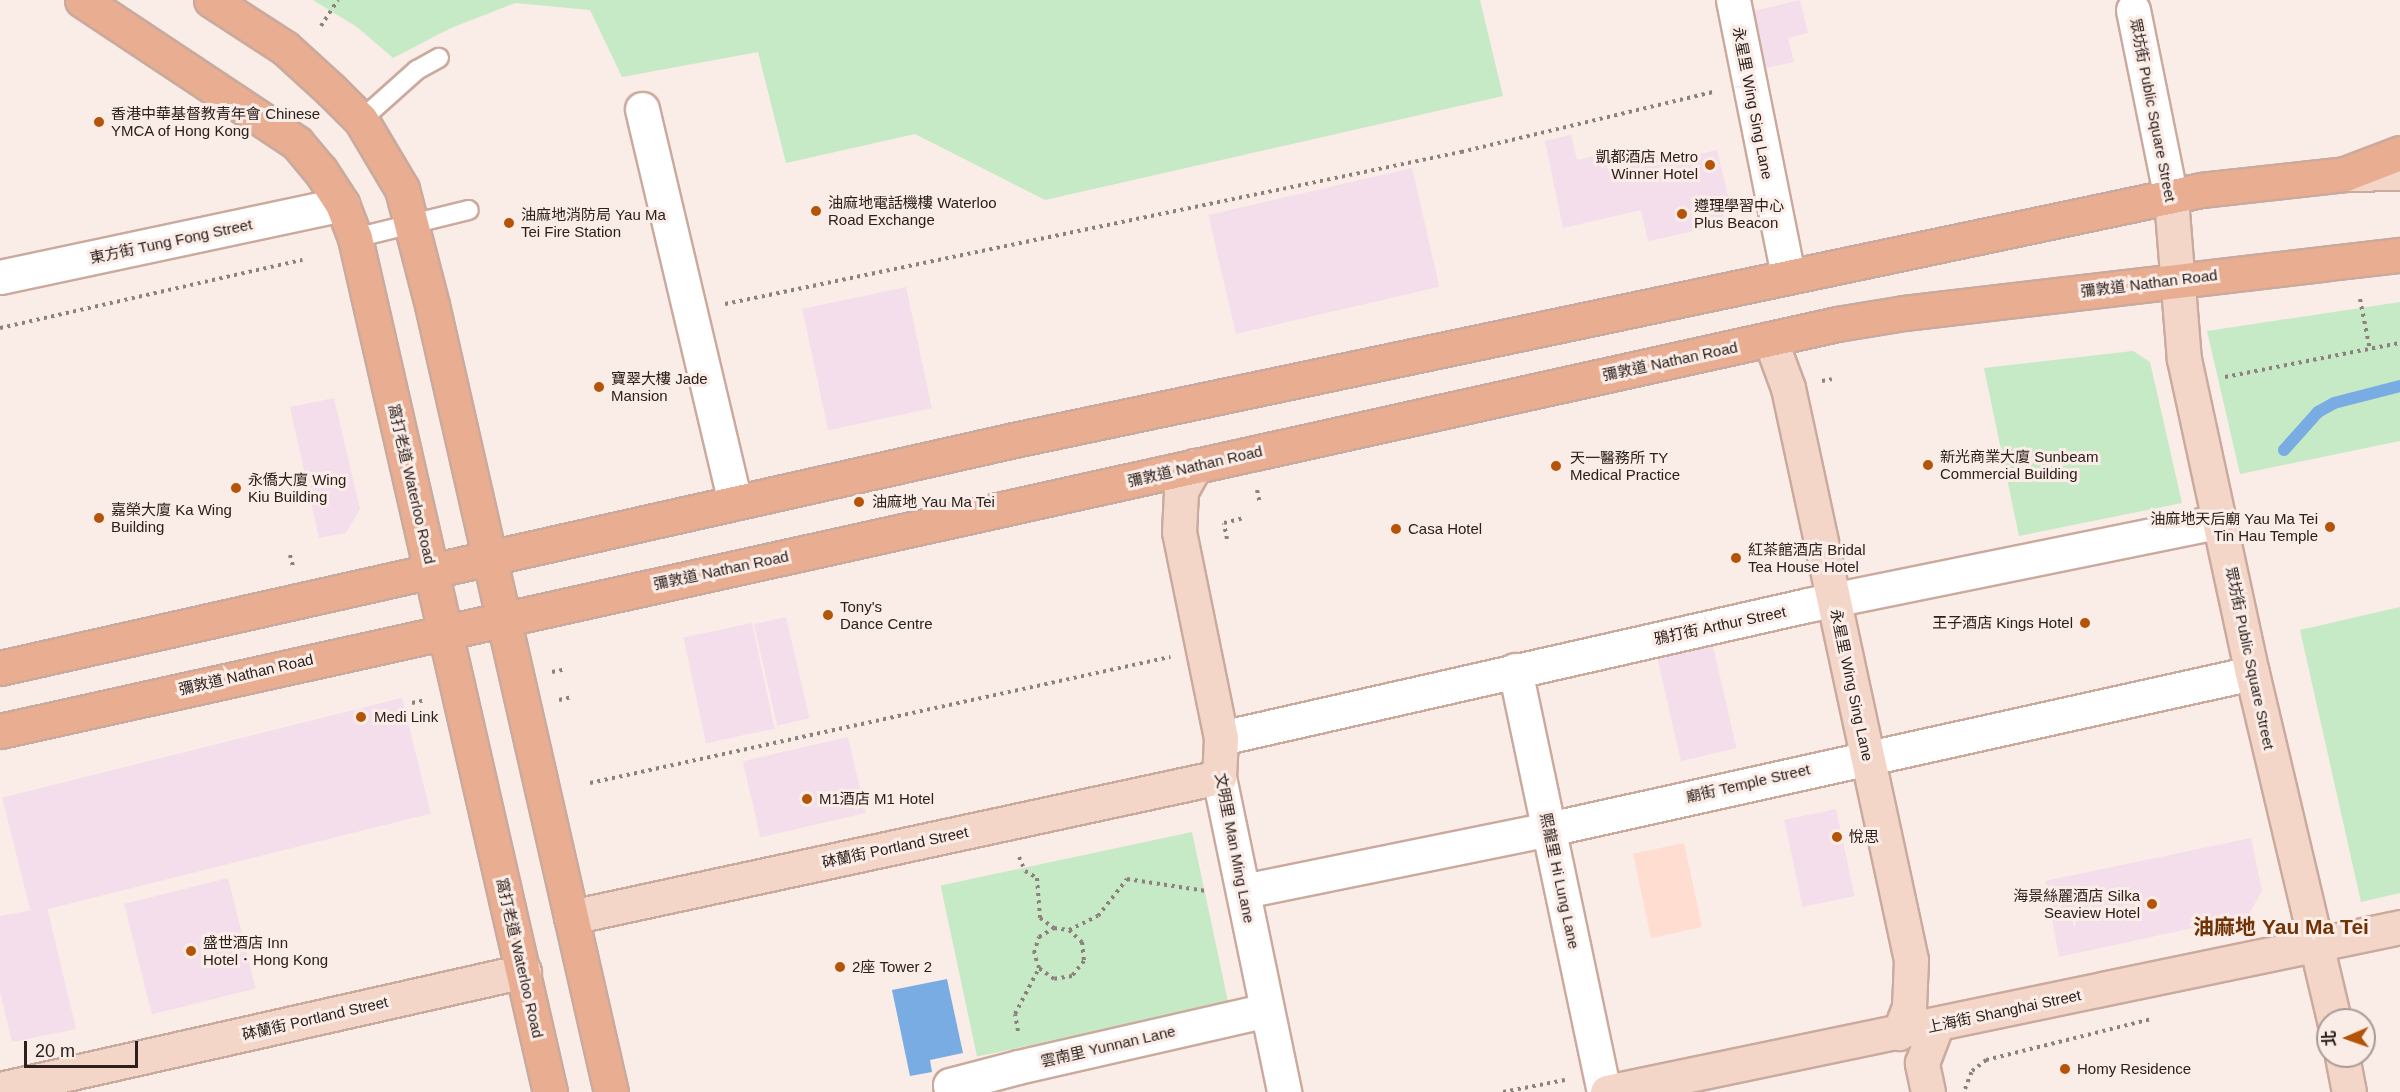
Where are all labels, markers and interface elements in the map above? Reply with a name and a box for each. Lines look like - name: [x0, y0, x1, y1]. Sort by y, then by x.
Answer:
- street label: 眾坊街 Public Square Street: [2126, 17, 2180, 203]
- street label: 永星里 Wing Sing Lane: [1729, 25, 1777, 181]
- place label: 香港中華基督教青年會 Chinese YMCA of Hong Kong: [111, 104, 320, 139]
- marker: 香港中華基督教青年會 Chinese YMCA of Hong Kong: [92, 115, 106, 129]
- place label: 凱都酒店 Metro Winner Hotel: [1595, 147, 1698, 182]
- marker: 凱都酒店 Metro Winner Hotel: [1703, 158, 1717, 172]
- place label: 油麻地電話機樓 Waterloo Road Exchange: [828, 193, 997, 228]
- place label: 遵理學習中心 Plus Beacon: [1694, 196, 1784, 231]
- marker: 油麻地電話機樓 Waterloo Road Exchange: [809, 204, 823, 218]
- place label: 油麻地消防局 Yau Ma Tei Fire Station: [521, 205, 666, 240]
- marker: 遵理學習中心 Plus Beacon: [1675, 207, 1689, 221]
- street label: 東方街 Tung Fong Street: [88, 215, 254, 267]
- marker: 油麻地消防局 Yau Ma Tei Fire Station: [502, 216, 516, 230]
- street label: 彌敦道 Nathan Road: [2080, 266, 2218, 300]
- street label: 彌敦道 Nathan Road: [1601, 338, 1739, 384]
- place label: 寶翠大樓 Jade Mansion: [611, 369, 708, 404]
- marker: 寶翠大樓 Jade Mansion: [592, 380, 606, 394]
- street label: 窩打老道 Waterloo Road: [385, 402, 439, 566]
- street label: 彌敦道 Nathan Road: [1126, 442, 1264, 490]
- place label: 新光商業大廈 Sunbeam Commercial Building: [1940, 447, 2098, 482]
- place label: 天一醫務所 TY Medical Practice: [1570, 448, 1680, 483]
- marker: 天一醫務所 TY Medical Practice: [1547, 457, 1565, 475]
- marker: 新光商業大廈 Sunbeam Commercial Building: [1921, 458, 1935, 472]
- place label: 永僑大廈 Wing Kiu Building: [248, 470, 346, 505]
- marker: 永僑大廈 Wing Kiu Building: [229, 481, 243, 495]
- marker: 油麻地 Yau Ma Tei: [850, 493, 868, 511]
- place label: 油麻地 Yau Ma Tei: [872, 493, 995, 511]
- place label: 嘉榮大廈 Ka Wing Building: [111, 500, 232, 535]
- place label: 油麻地天后廟 Yau Ma Tei Tin Hau Temple: [2150, 509, 2318, 544]
- marker: 嘉榮大廈 Ka Wing Building: [92, 511, 106, 525]
- place label: Casa Hotel: [1408, 520, 1482, 538]
- marker: 油麻地天后廟 Yau Ma Tei Tin Hau Temple: [2323, 520, 2337, 534]
- marker: Casa Hotel: [1389, 522, 1403, 536]
- place label: 紅茶館酒店 Bridal Tea House Hotel: [1748, 540, 1866, 575]
- street label: 彌敦道 Nathan Road: [652, 547, 790, 593]
- marker: 紅茶館酒店 Bridal Tea House Hotel: [1729, 551, 1743, 565]
- street label: 眾坊街 Public Square Street: [2222, 565, 2278, 751]
- place label: Tony's Dance Centre: [840, 597, 933, 632]
- street label: 鴉打街 Arthur Street: [1652, 602, 1788, 648]
- street label: 永星里 Wing Sing Lane: [1827, 607, 1877, 763]
- marker: Tony's Dance Centre: [821, 608, 835, 622]
- place label: 王子酒店 Kings Hotel: [1932, 614, 2073, 632]
- marker: 王子酒店 Kings Hotel: [2078, 616, 2092, 630]
- street label: 彌敦道 Nathan Road: [177, 650, 315, 698]
- marker: Medi Link: [352, 708, 370, 726]
- place label: Medi Link: [374, 708, 438, 726]
- street label: 廟街 Temple Street: [1684, 760, 1812, 806]
- street label: 文明里 Man Ming Lane: [1212, 771, 1258, 925]
- place label: M1酒店 M1 Hotel: [819, 790, 934, 808]
- marker: M1酒店 M1 Hotel: [800, 792, 814, 806]
- street label: 熙龍里 Hi Lung Lane: [1537, 811, 1583, 951]
- street label: 砵蘭街 Portland Street: [820, 823, 970, 871]
- place label: 悅思: [1849, 828, 1879, 846]
- marker: 悅思: [1830, 830, 1844, 844]
- street label: 窩打老道 Waterloo Road: [493, 876, 547, 1040]
- place label: 海景絲麗酒店 Silka Seaview Hotel: [2013, 886, 2140, 921]
- marker: 海景絲麗酒店 Silka Seaview Hotel: [2145, 897, 2159, 911]
- district label: 油麻地 Yau Ma Tei: [2193, 914, 2369, 940]
- place label: 盛世酒店 Inn Hotel．Hong Kong: [203, 933, 328, 968]
- marker: 盛世酒店 Inn Hotel．Hong Kong: [184, 944, 198, 958]
- place label: 2座 Tower 2: [852, 958, 932, 976]
- marker: 2座 Tower 2: [833, 960, 847, 974]
- street label: 上海街 Shanghai Street: [1925, 986, 2083, 1036]
- street label: 砵蘭街 Portland Street: [240, 992, 390, 1044]
- north arrow: [2316, 1008, 2376, 1068]
- street label: 雲南里 Yunnan Lane: [1039, 1022, 1177, 1070]
- scale bar: [27, 1029, 141, 1067]
- text: 北: [2321, 1030, 2338, 1047]
- text: 20 m: [35, 1041, 75, 1061]
- place label: Homy Residence: [2077, 1060, 2191, 1078]
- marker: Homy Residence: [2058, 1062, 2072, 1076]

